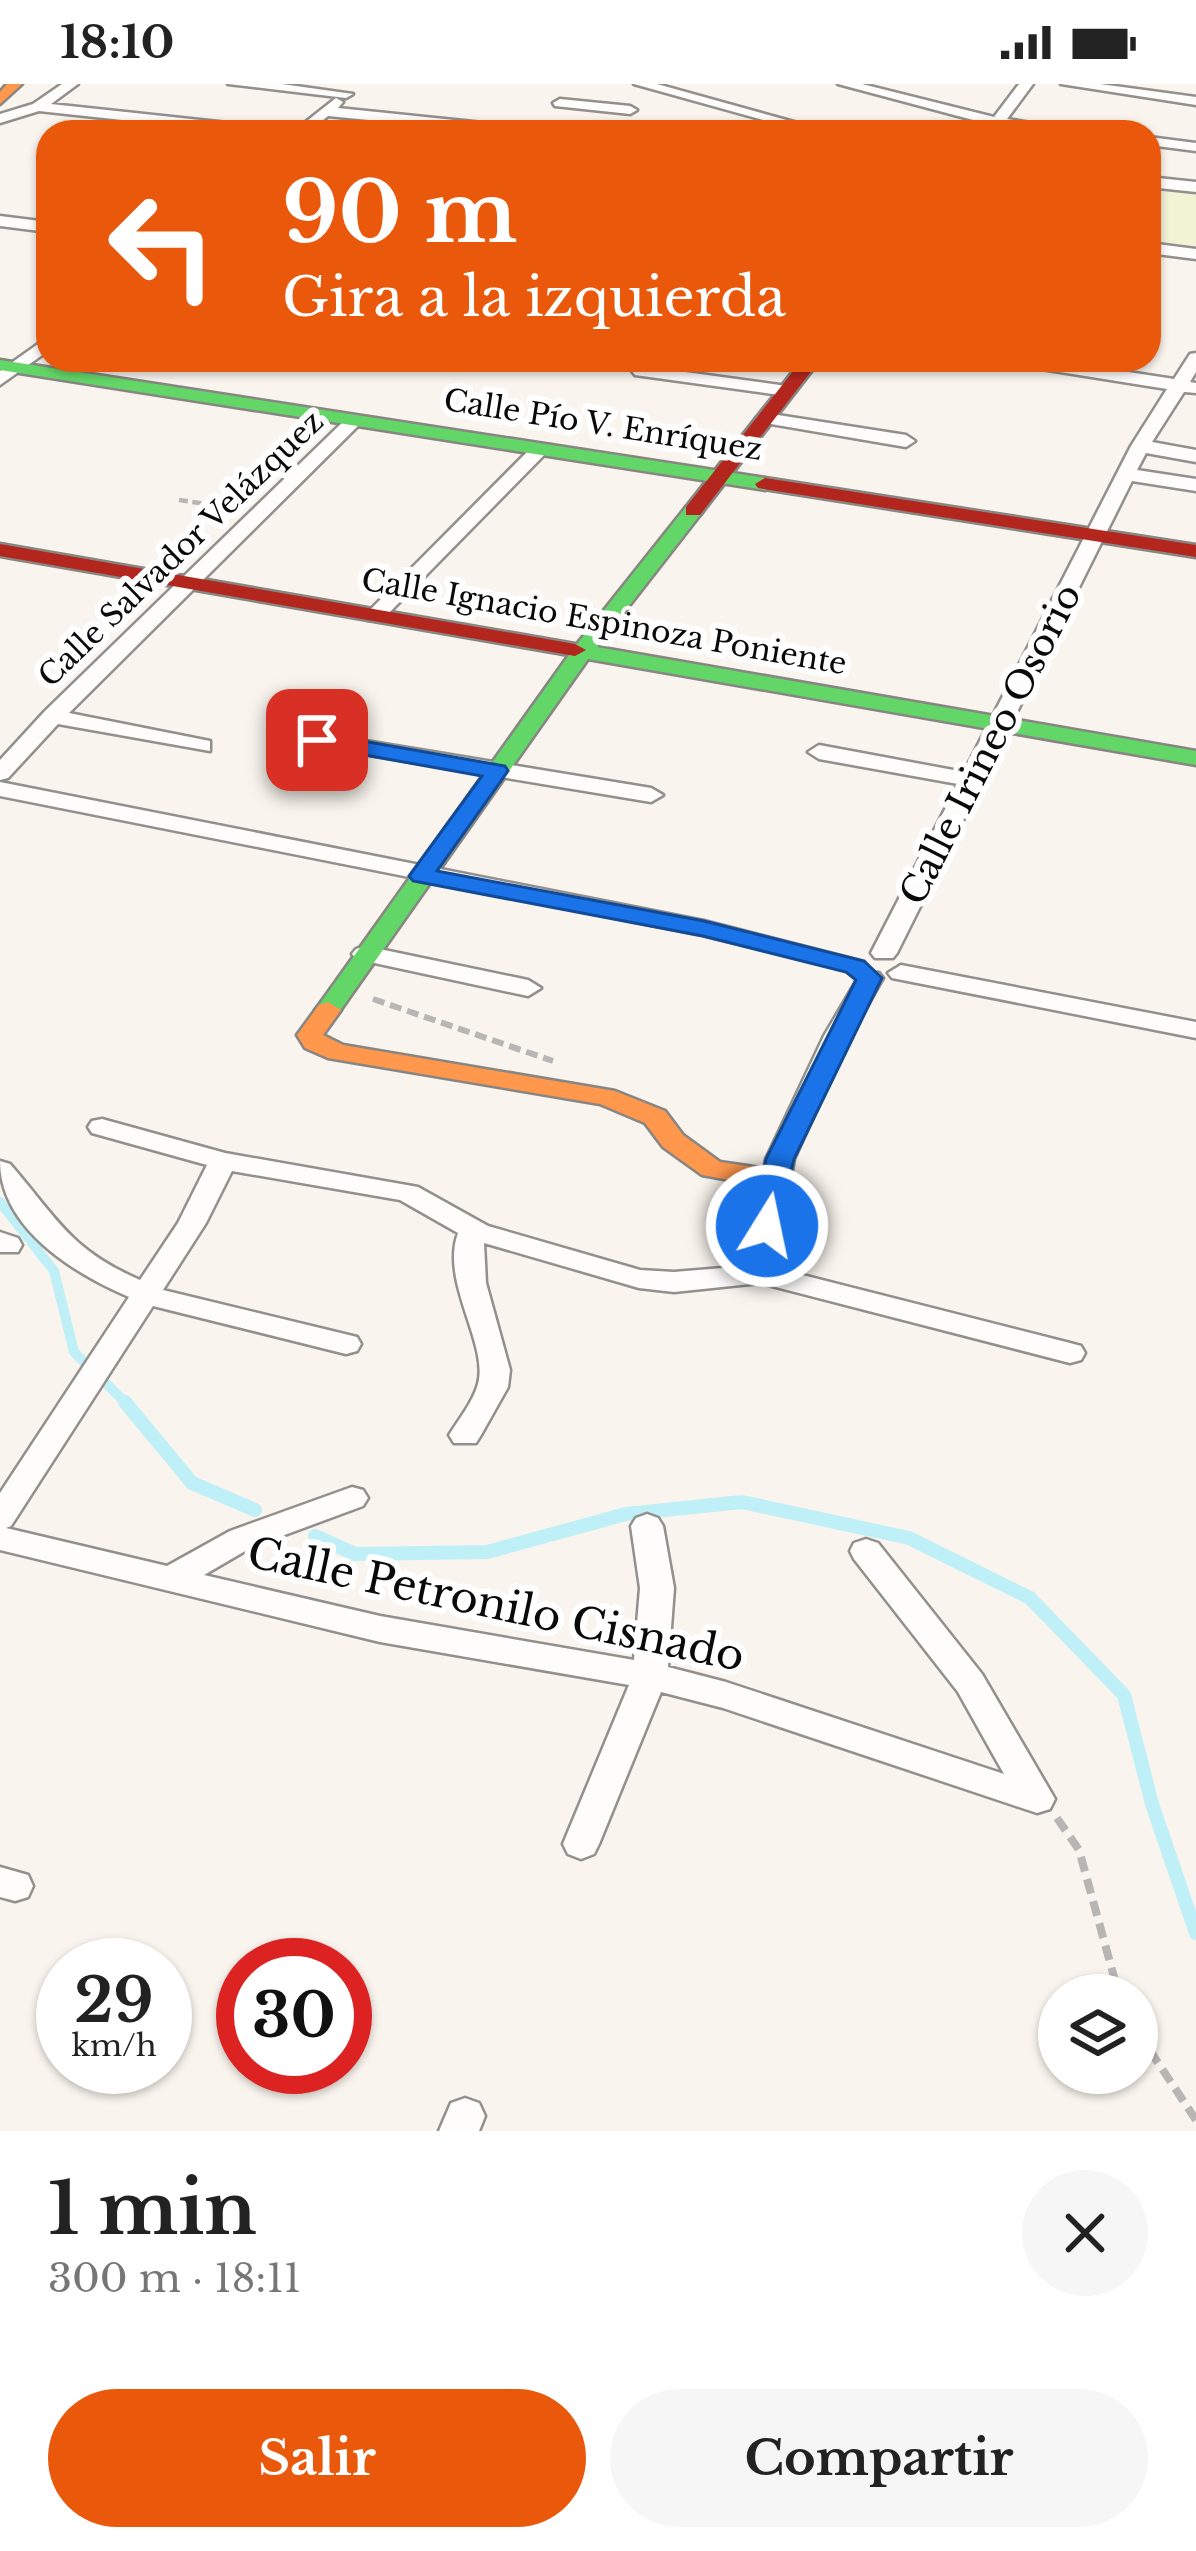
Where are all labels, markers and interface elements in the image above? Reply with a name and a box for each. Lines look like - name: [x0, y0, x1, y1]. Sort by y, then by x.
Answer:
- text: 18:10: [60, 14, 175, 70]
- text: 90 m: [282, 161, 517, 265]
- icon: left: [84, 168, 240, 324]
- text: Gira a la izquierda: [282, 264, 786, 331]
- street label: Calle Pío V. Enríquez: [441, 381, 765, 468]
- street label: Calle Salvador Velázquez: [30, 403, 331, 695]
- street label: Calle Ignacio Espinoza Poniente: [359, 561, 850, 682]
- street label: Calle Irineo Osorio: [890, 576, 1091, 912]
- pin: [266, 689, 368, 791]
- icon: arrive: [284, 707, 350, 773]
- position arrow: [704, 1163, 830, 1289]
- street label: Calle Petronilo Cisnado: [243, 1526, 749, 1682]
- speed limit sign: 30: [216, 1938, 372, 2094]
- text: 29: [74, 1964, 154, 2038]
- map controls: [1038, 1974, 1158, 2094]
- button: layers: [1038, 1974, 1158, 2094]
- text: km/h: [71, 2027, 157, 2064]
- text: 1 min: [48, 2164, 257, 2253]
- button: close: [1022, 2170, 1148, 2296]
- text: 300 m · 18:11: [48, 2254, 301, 2303]
- button: Salir: [48, 2389, 586, 2527]
- button: Compartir: [610, 2389, 1148, 2527]

